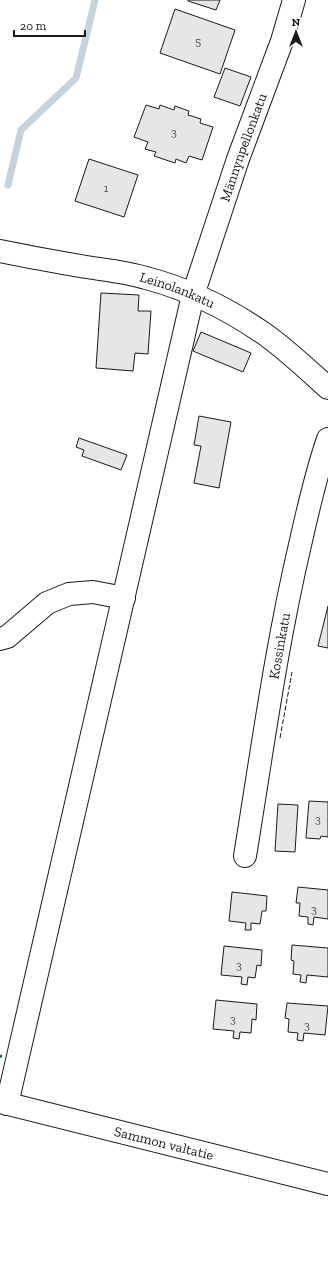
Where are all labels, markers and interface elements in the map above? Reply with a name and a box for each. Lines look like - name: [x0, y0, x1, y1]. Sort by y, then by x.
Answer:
- scale bar: [14, 12, 85, 38]
- north arrow: [276, 12, 316, 52]
- text: N: [292, 16, 301, 29]
- text: 20 m: [20, 19, 47, 33]
- house number: 5: [195, 34, 201, 48]
- street label: Männynpellonkatu: [216, 91, 270, 204]
- house number: 3: [171, 125, 177, 139]
- house number: 1: [104, 181, 109, 195]
- street label: Leinolankatu: [138, 268, 218, 312]
- street label: Kossinkatu: [265, 611, 294, 680]
- house number: 3: [315, 812, 321, 826]
- house number: 3: [311, 902, 317, 916]
- house number: 3: [236, 958, 242, 972]
- house number: 3: [230, 1012, 236, 1026]
- house number: 3: [304, 1018, 310, 1032]
- street label: Sammon valtatie: [113, 1122, 216, 1164]

